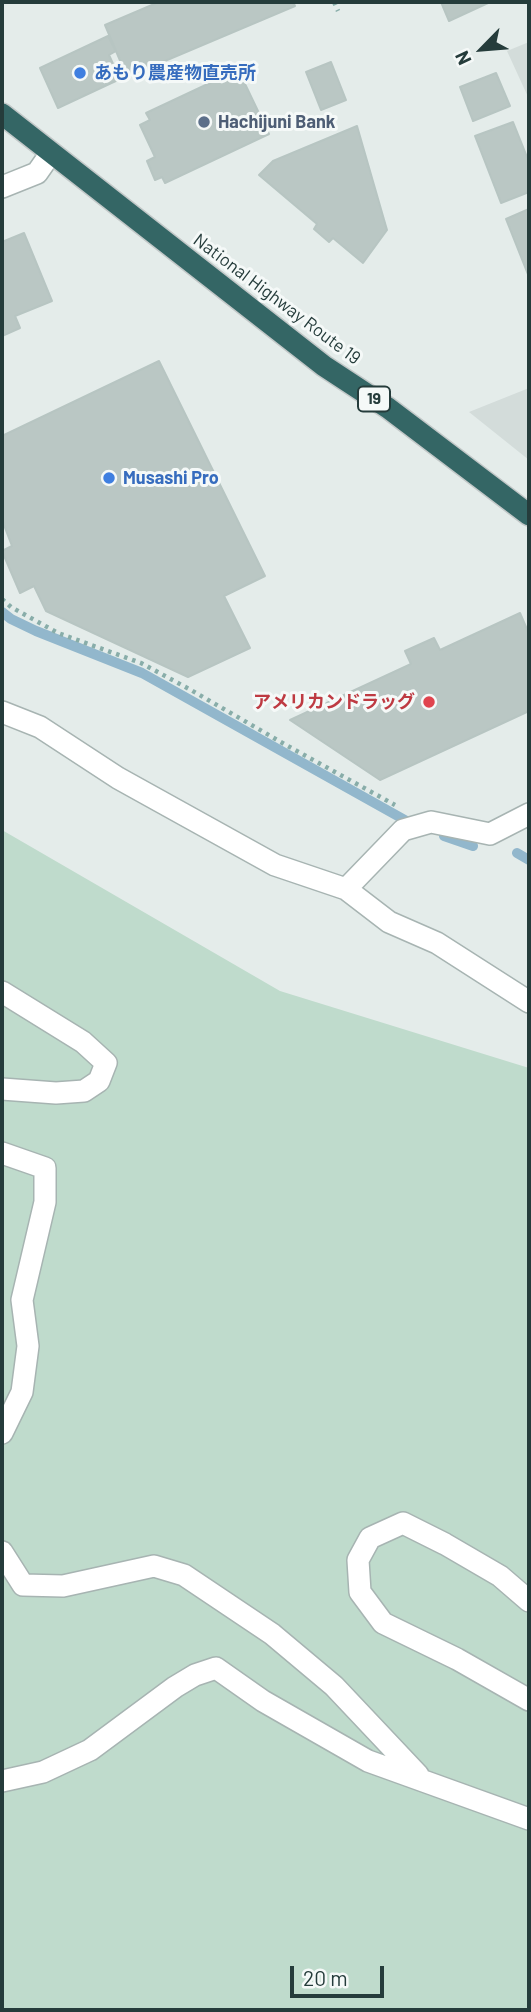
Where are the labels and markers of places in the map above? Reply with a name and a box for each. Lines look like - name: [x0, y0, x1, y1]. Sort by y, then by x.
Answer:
- place label: あもり農産物直売所: [94, 62, 256, 84]
- marker: あもり農産物直売所: [72, 65, 88, 81]
- place label: Hachijuni Bank: [218, 111, 335, 133]
- marker: Hachijuni Bank: [196, 114, 212, 130]
- place label: Musashi Pro: [123, 467, 219, 489]
- marker: Musashi Pro: [101, 470, 117, 486]
- place label: アメリカンドラッグ: [253, 691, 415, 713]
- marker: アメリカンドラッグ: [421, 694, 437, 710]

